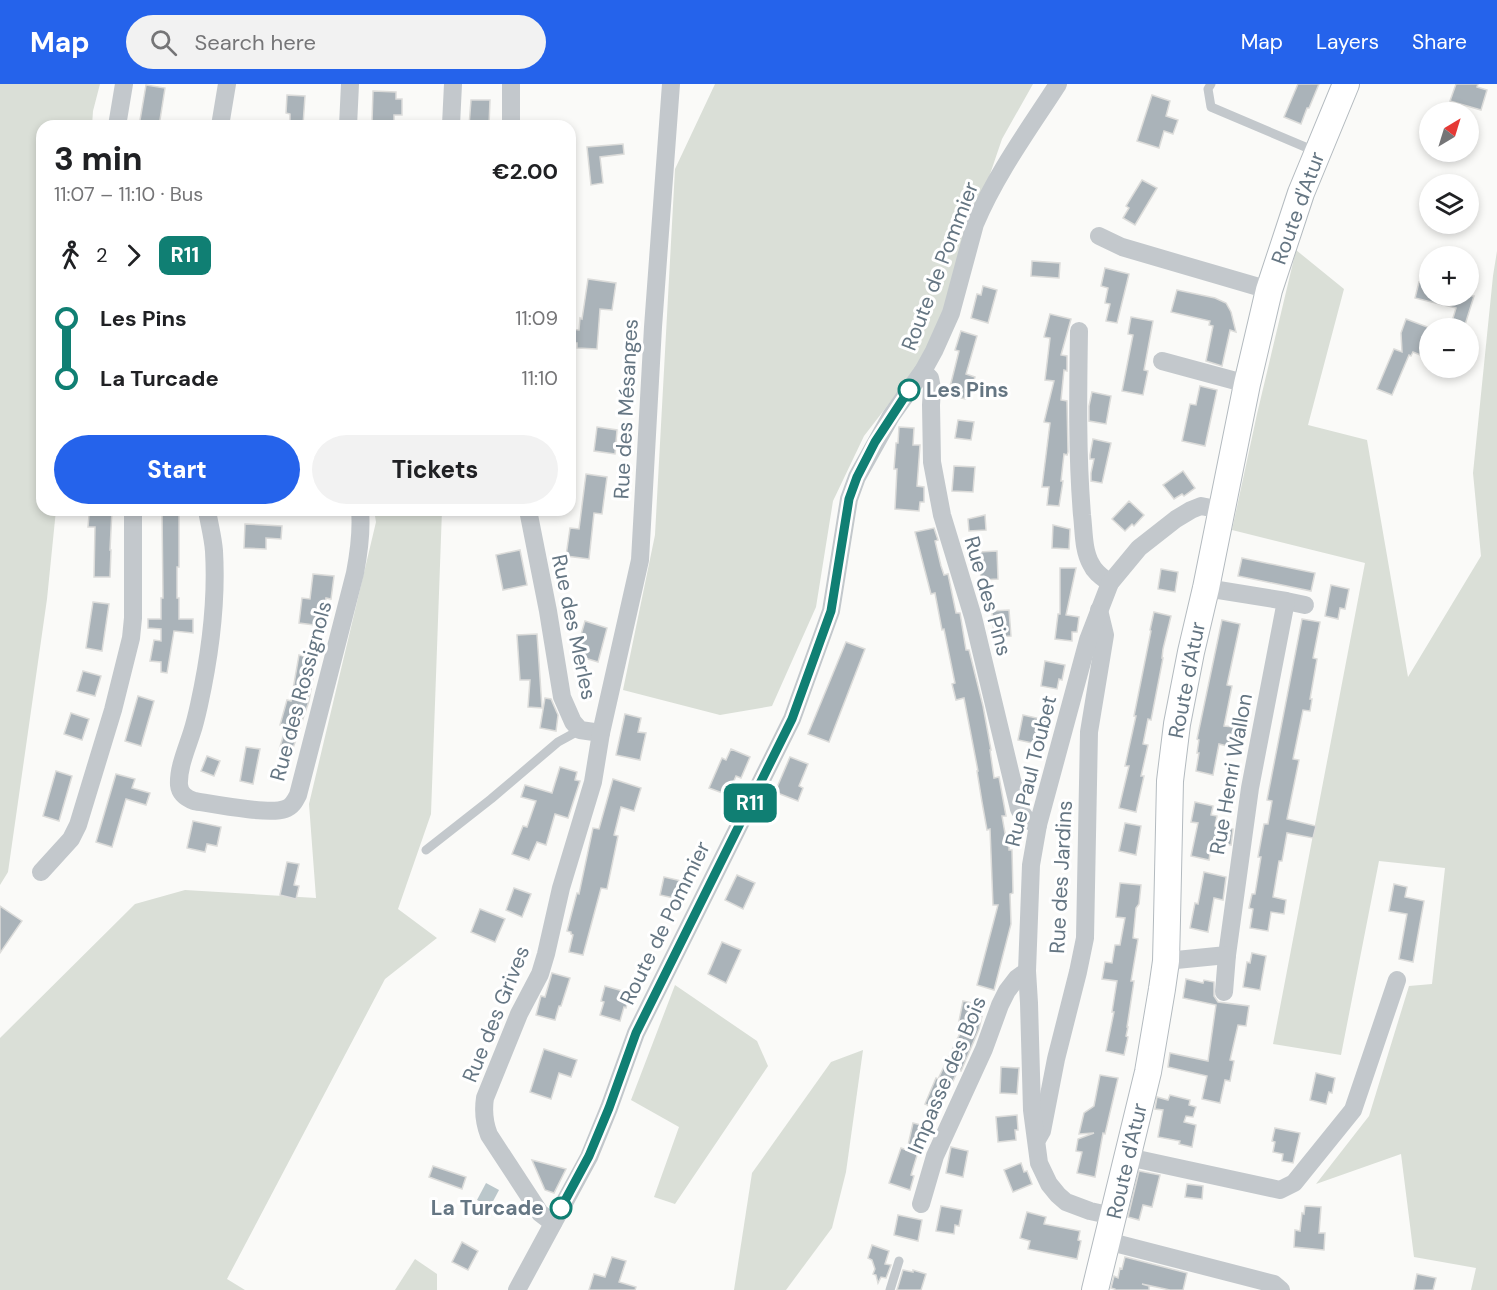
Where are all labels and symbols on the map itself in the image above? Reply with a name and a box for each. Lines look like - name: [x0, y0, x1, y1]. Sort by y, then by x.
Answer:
- north arrow: [1419, 102, 1479, 162]
- street label: Route d'Atur: [1265, 148, 1331, 268]
- street label: Route de Pommier: [895, 177, 985, 354]
- street label: Rue des Mésanges: [607, 318, 645, 500]
- place label: Les Pins: [926, 376, 1009, 404]
- marker: Les Pins: [898, 379, 920, 401]
- street label: Rue des Pins: [958, 533, 1018, 659]
- street label: Rue des Merles: [545, 552, 603, 702]
- street label: Rue des Rossignols: [264, 598, 338, 784]
- street label: Route d'Atur: [1162, 619, 1212, 741]
- street label: Rue Henri Wallon: [1203, 691, 1259, 857]
- street label: Rue Paul Toubet: [999, 693, 1063, 849]
- line badge: R11: [716, 784, 784, 822]
- street label: Rue des Jardins: [1043, 800, 1079, 954]
- street label: Route de Pommier: [613, 836, 717, 1009]
- street label: Rue des Grives: [456, 942, 536, 1086]
- street label: Impasse des Bois: [901, 992, 993, 1158]
- street label: Route d'Atur: [1100, 1100, 1154, 1222]
- place label: La Turcade: [431, 1194, 544, 1222]
- marker: La Turcade: [550, 1197, 572, 1219]

